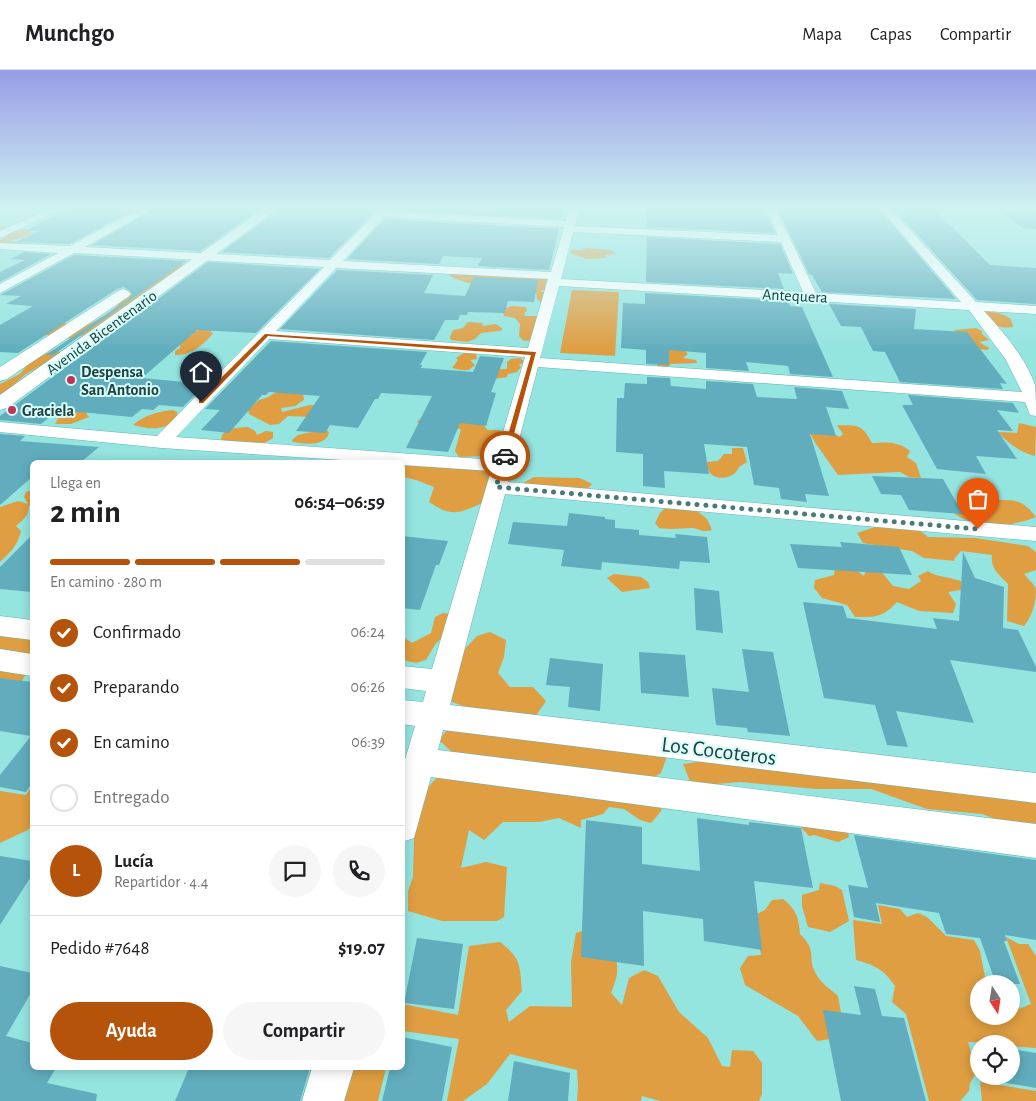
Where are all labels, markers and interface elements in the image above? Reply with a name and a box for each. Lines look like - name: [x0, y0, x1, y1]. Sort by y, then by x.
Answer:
- text: Munchgo: [25, 22, 115, 46]
- text: Mapa: [802, 26, 842, 44]
- text: Capas: [870, 26, 912, 44]
- text: Compartir: [940, 26, 1011, 44]
- street label: Antequera: [762, 286, 828, 306]
- street label: Avenida Bicentenario: [43, 287, 160, 378]
- pin: [180, 351, 222, 402]
- icon: home: [187, 358, 215, 386]
- place label: Despensa San Antonio: [81, 364, 159, 398]
- marker: Despensa San Antonio: [65, 374, 77, 386]
- place label: Graciela: [22, 403, 74, 419]
- marker: Graciela: [6, 404, 18, 416]
- courier: [480, 431, 530, 481]
- icon: car: [491, 442, 519, 470]
- text: Llega en: [50, 475, 101, 491]
- pin: [957, 478, 999, 529]
- icon: bag: [964, 485, 992, 513]
- text: 06:54–06:59: [294, 493, 385, 512]
- text: 2 min: [50, 496, 121, 528]
- text: En camino · 280 m: [50, 574, 162, 590]
- icon: check: [50, 619, 78, 647]
- text: Confirmado: [93, 623, 181, 642]
- text: 06:24: [350, 624, 385, 640]
- icon: check: [50, 674, 78, 702]
- text: Preparando: [93, 678, 179, 697]
- text: 06:26: [351, 679, 385, 695]
- icon: check: [50, 729, 78, 757]
- text: En camino: [93, 733, 170, 752]
- street label: Los Cocoteros: [660, 733, 777, 769]
- text: 06:39: [351, 734, 385, 750]
- text: Entregado: [93, 788, 169, 807]
- button: chat: [269, 845, 321, 897]
- button: phone: [333, 845, 385, 897]
- text: Lucía: [114, 852, 154, 871]
- text: L: [72, 861, 80, 880]
- text: Repartidor · 4.4: [114, 874, 208, 890]
- text: Pedido #7648: [50, 939, 149, 958]
- text: $19.07: [338, 939, 385, 958]
- north arrow: [970, 975, 1020, 1025]
- map controls: [970, 975, 1020, 1085]
- button: Ayuda: [50, 1002, 213, 1060]
- button: Compartir: [223, 1002, 385, 1060]
- button: locate: [970, 1035, 1020, 1085]

